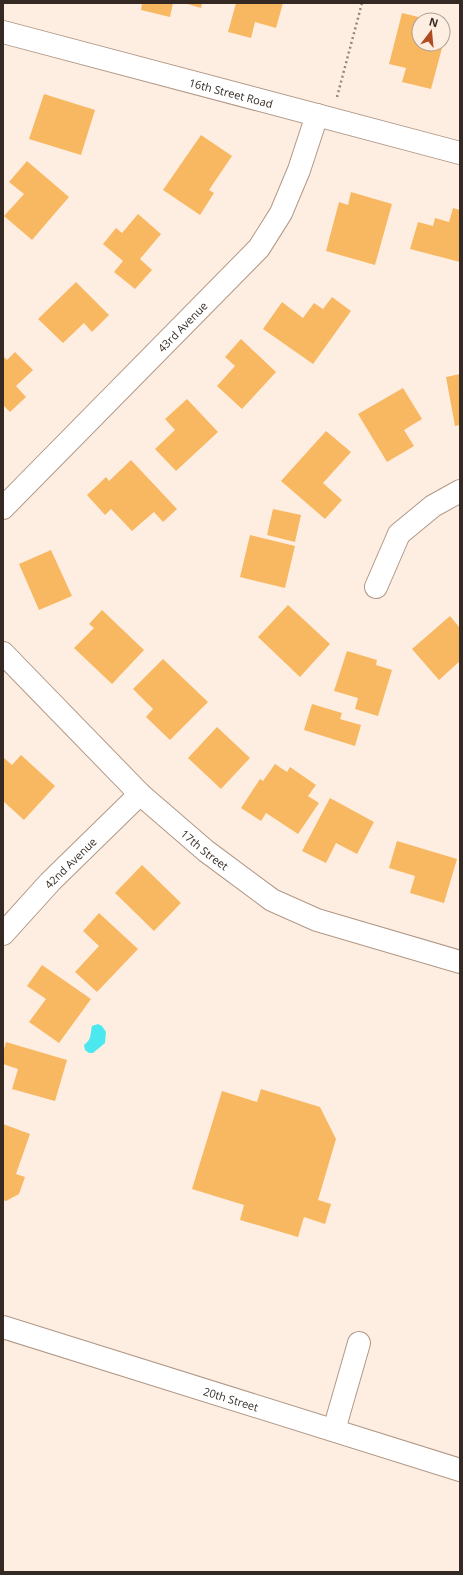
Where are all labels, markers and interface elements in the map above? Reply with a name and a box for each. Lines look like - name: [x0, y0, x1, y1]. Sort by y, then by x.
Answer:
- north arrow: [411, 12, 451, 52]
- text: N: [428, 13, 440, 30]
- street label: 16th Street Road: [188, 74, 275, 111]
- street label: 43rd Avenue: [154, 298, 210, 355]
- street label: 17th Street: [178, 826, 232, 873]
- street label: 42nd Avenue: [41, 834, 99, 891]
- street label: 20th Street: [202, 1383, 261, 1414]

